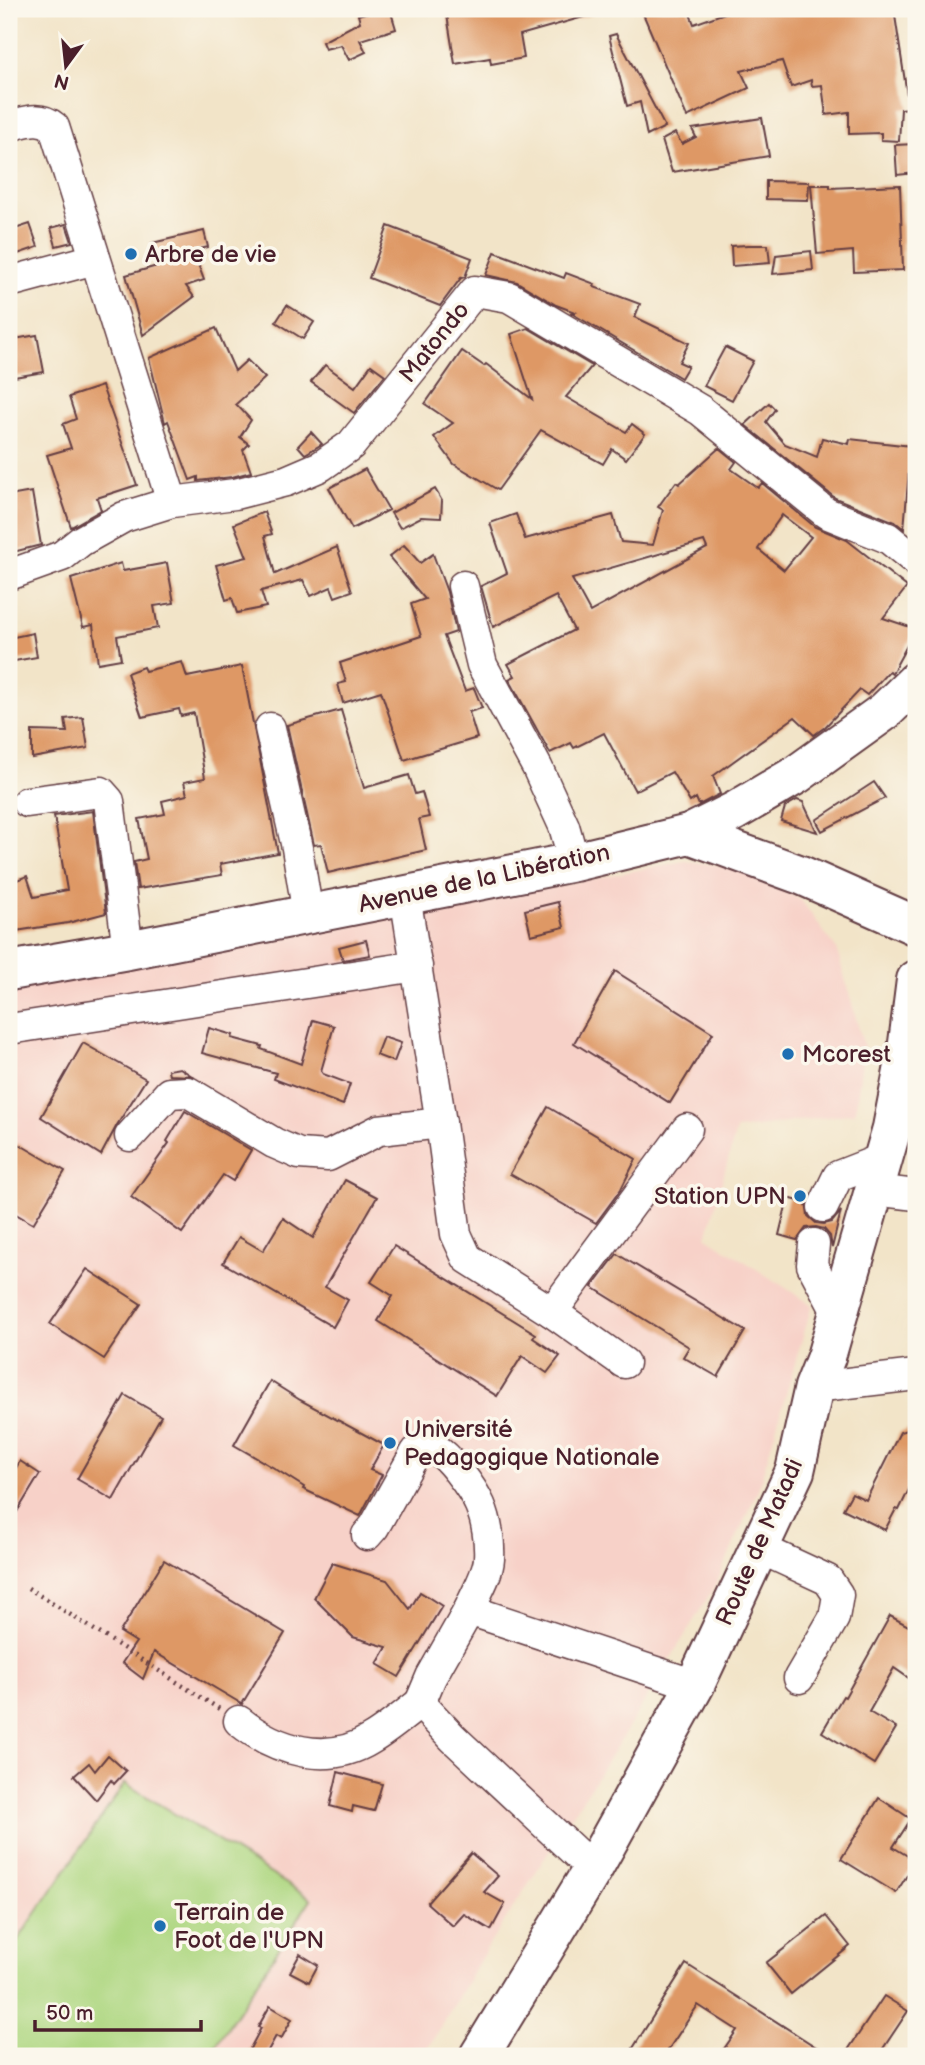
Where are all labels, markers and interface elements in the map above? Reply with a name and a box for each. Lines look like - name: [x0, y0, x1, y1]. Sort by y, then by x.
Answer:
- north arrow: [32, 32, 102, 102]
- text: N: [52, 68, 72, 94]
- place label: Arbre de vie: [145, 240, 277, 269]
- marker: Arbre de vie: [123, 246, 139, 262]
- street label: Matondo: [393, 296, 476, 389]
- street label: Avenue de la Libération: [356, 838, 612, 919]
- place label: Mcorest: [802, 1040, 891, 1069]
- marker: Mcorest: [780, 1046, 796, 1062]
- place label: Station UPN: [654, 1182, 786, 1211]
- marker: Station UPN: [792, 1188, 808, 1204]
- place label: Université Pedagogique Nationale: [404, 1415, 660, 1472]
- marker: Université Pedagogique Nationale: [382, 1435, 398, 1451]
- street label: Route de Matadi: [710, 1454, 809, 1630]
- place label: Terrain de Foot de l'UPN: [174, 1898, 324, 1955]
- marker: Terrain de Foot de l'UPN: [152, 1918, 168, 1934]
- scale bar: [35, 1988, 201, 2032]
- text: 50 m: [46, 2001, 93, 2026]

